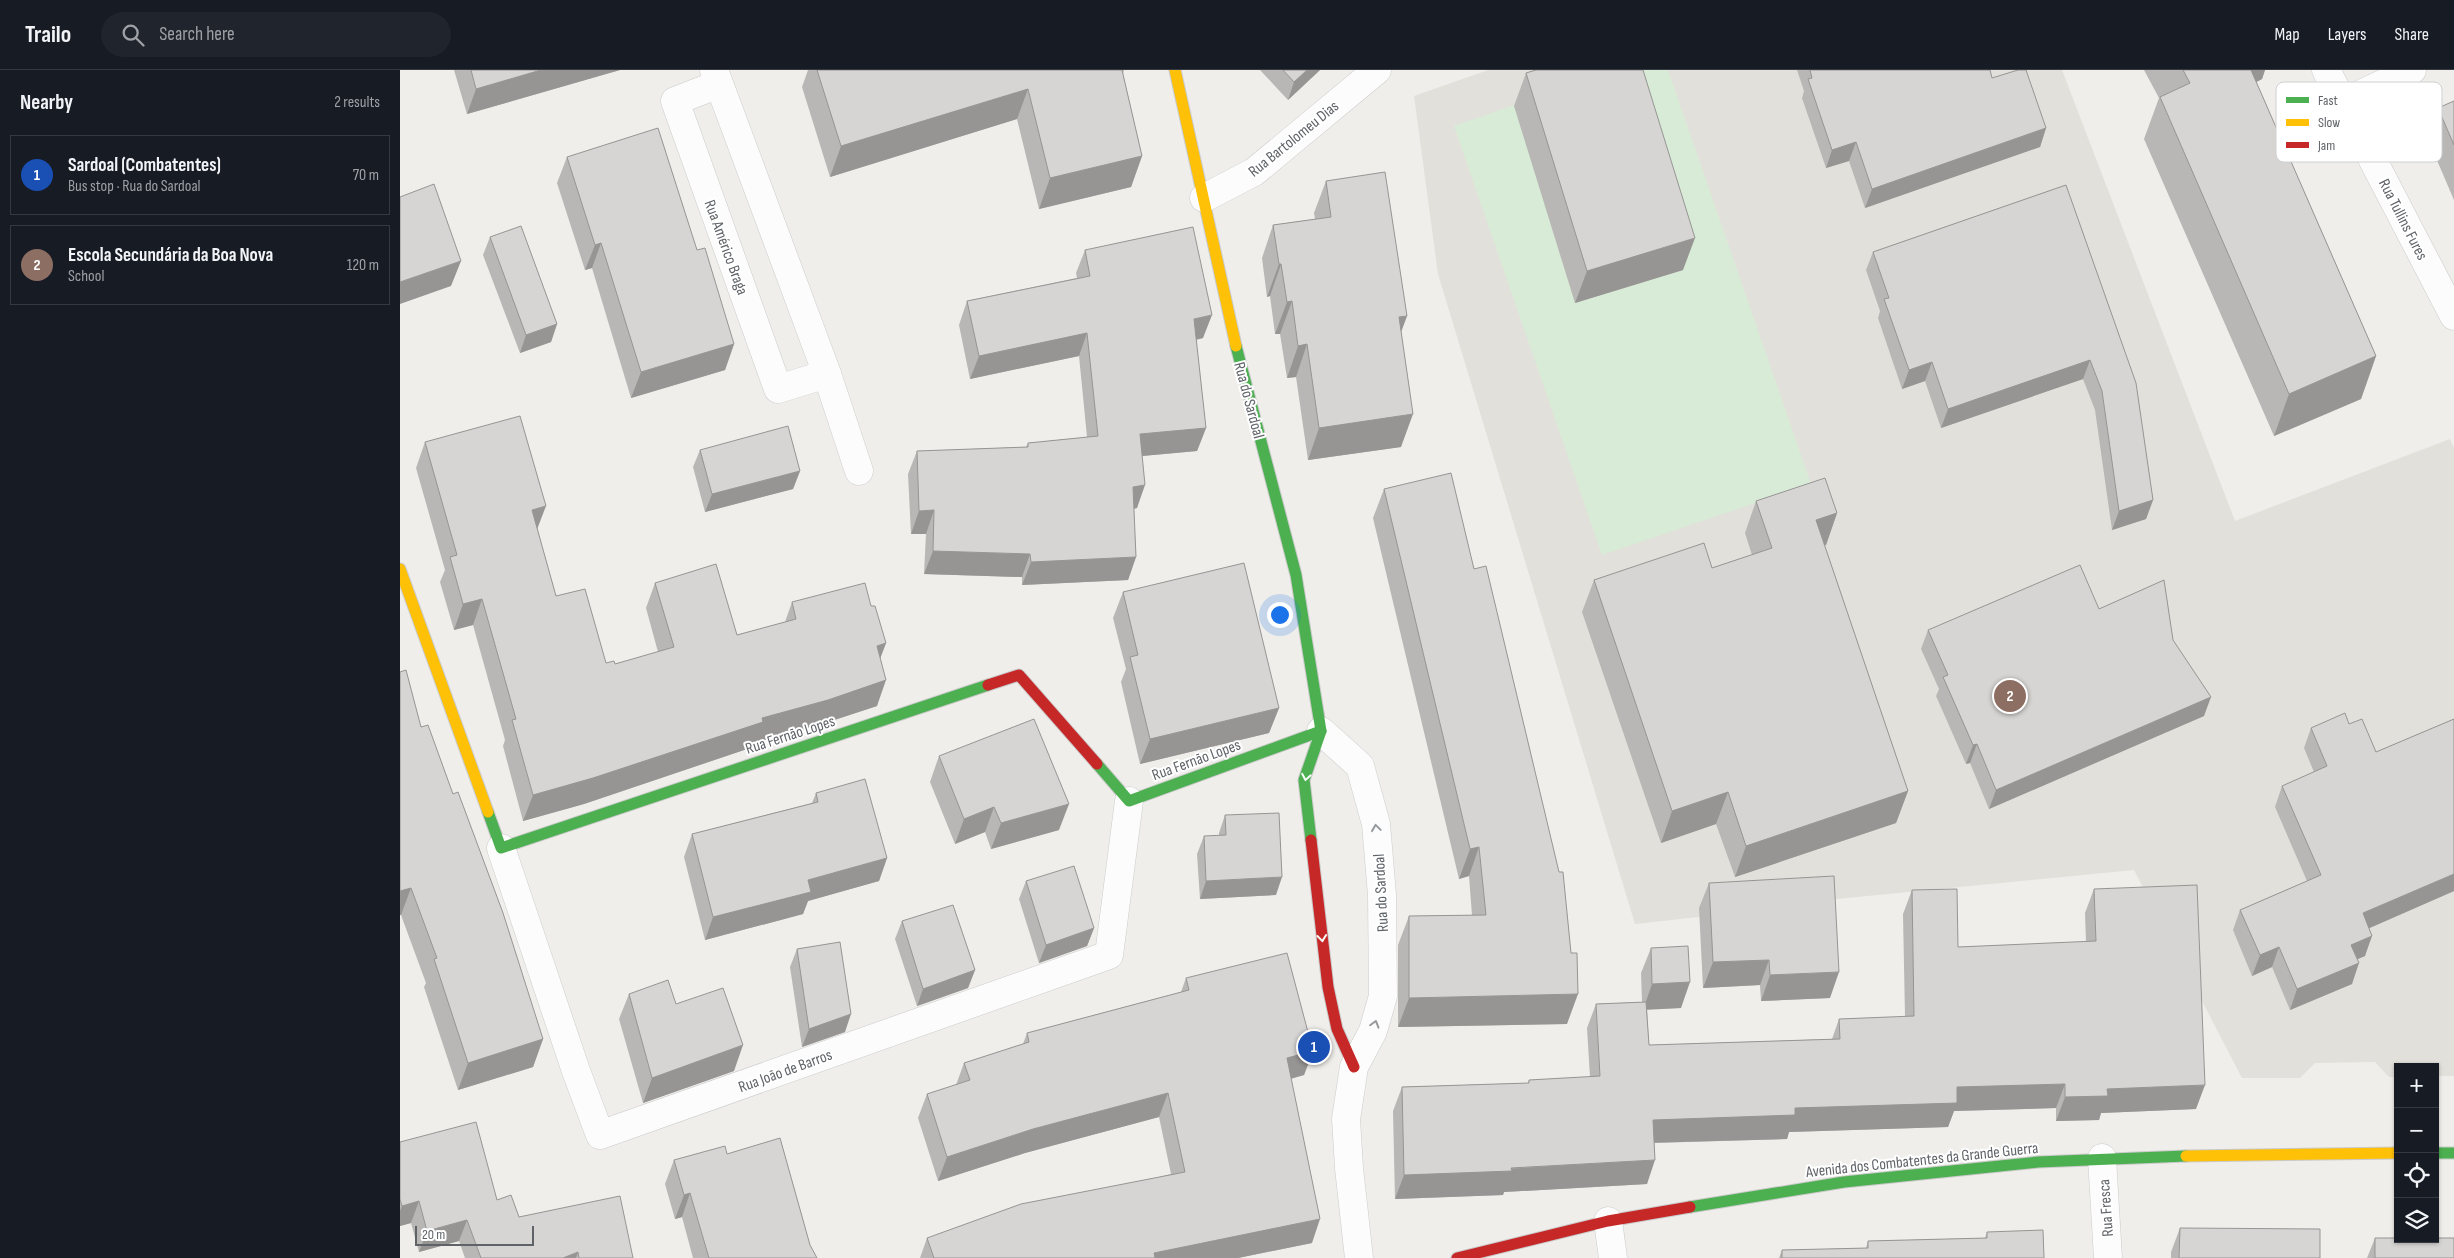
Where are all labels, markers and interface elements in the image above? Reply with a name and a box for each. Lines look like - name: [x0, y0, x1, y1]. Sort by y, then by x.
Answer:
- search box: [101, 12, 451, 57]
- text: Trailo: [25, 20, 71, 49]
- icon: search: [119, 21, 147, 49]
- text: Search here: [159, 23, 235, 46]
- text: Map: [2275, 24, 2300, 45]
- text: Layers: [2328, 24, 2367, 45]
- text: Share: [2395, 24, 2429, 45]
- legend: [2276, 82, 2442, 162]
- text: Nearby: [20, 90, 73, 115]
- text: Fast: [2318, 92, 2338, 109]
- text: 2 results: [334, 93, 380, 112]
- street label: Rua Bartolomeu Dias: [1245, 97, 1343, 181]
- text: Slow: [2318, 114, 2340, 131]
- text: Jam: [2317, 137, 2335, 154]
- text: Sardoal (Combatentes): [68, 154, 221, 177]
- text: 1: [34, 166, 40, 185]
- text: 70 m: [353, 166, 379, 185]
- street label: Rua Tullins Fures: [2374, 176, 2431, 264]
- text: Bus stop · Rua do Sardoal: [68, 177, 201, 196]
- street label: Rua Américo Braga: [700, 197, 752, 298]
- text: Escola Secundária da Boa Nova: [68, 244, 273, 267]
- text: 2: [33, 256, 41, 275]
- text: 120 m: [347, 256, 379, 275]
- text: School: [68, 267, 104, 286]
- street label: Rua do Sardoal: [1229, 360, 1268, 441]
- your location: [1267, 602, 1293, 628]
- pin: 2: [1994, 677, 2026, 715]
- street label: Rua Fernão Lopes: [743, 712, 838, 759]
- street label: Rua Fernão Lopes: [1150, 735, 1244, 785]
- one-way arrow: [1301, 773, 1311, 782]
- one-way arrow: [1371, 823, 1382, 831]
- street label: Rua do Sardoal: [1370, 853, 1393, 933]
- one-way arrow: [1316, 935, 1327, 943]
- one-way arrow: [1370, 1020, 1380, 1029]
- pin: 1: [1298, 1028, 1330, 1066]
- street label: Rua João de Barros: [736, 1046, 835, 1097]
- map controls: [2394, 1063, 2439, 1243]
- button: +: [2394, 1063, 2439, 1108]
- button: −: [2394, 1108, 2439, 1153]
- street label: Avenida dos Combatentes da Grande Guerra: [1804, 1139, 2039, 1182]
- button: locate: [2394, 1153, 2439, 1198]
- street label: Rua Fresca: [2095, 1178, 2118, 1237]
- button: layers: [2394, 1198, 2439, 1243]
- scale bar: [415, 1223, 534, 1246]
- text: 20 m: [422, 1226, 445, 1243]

